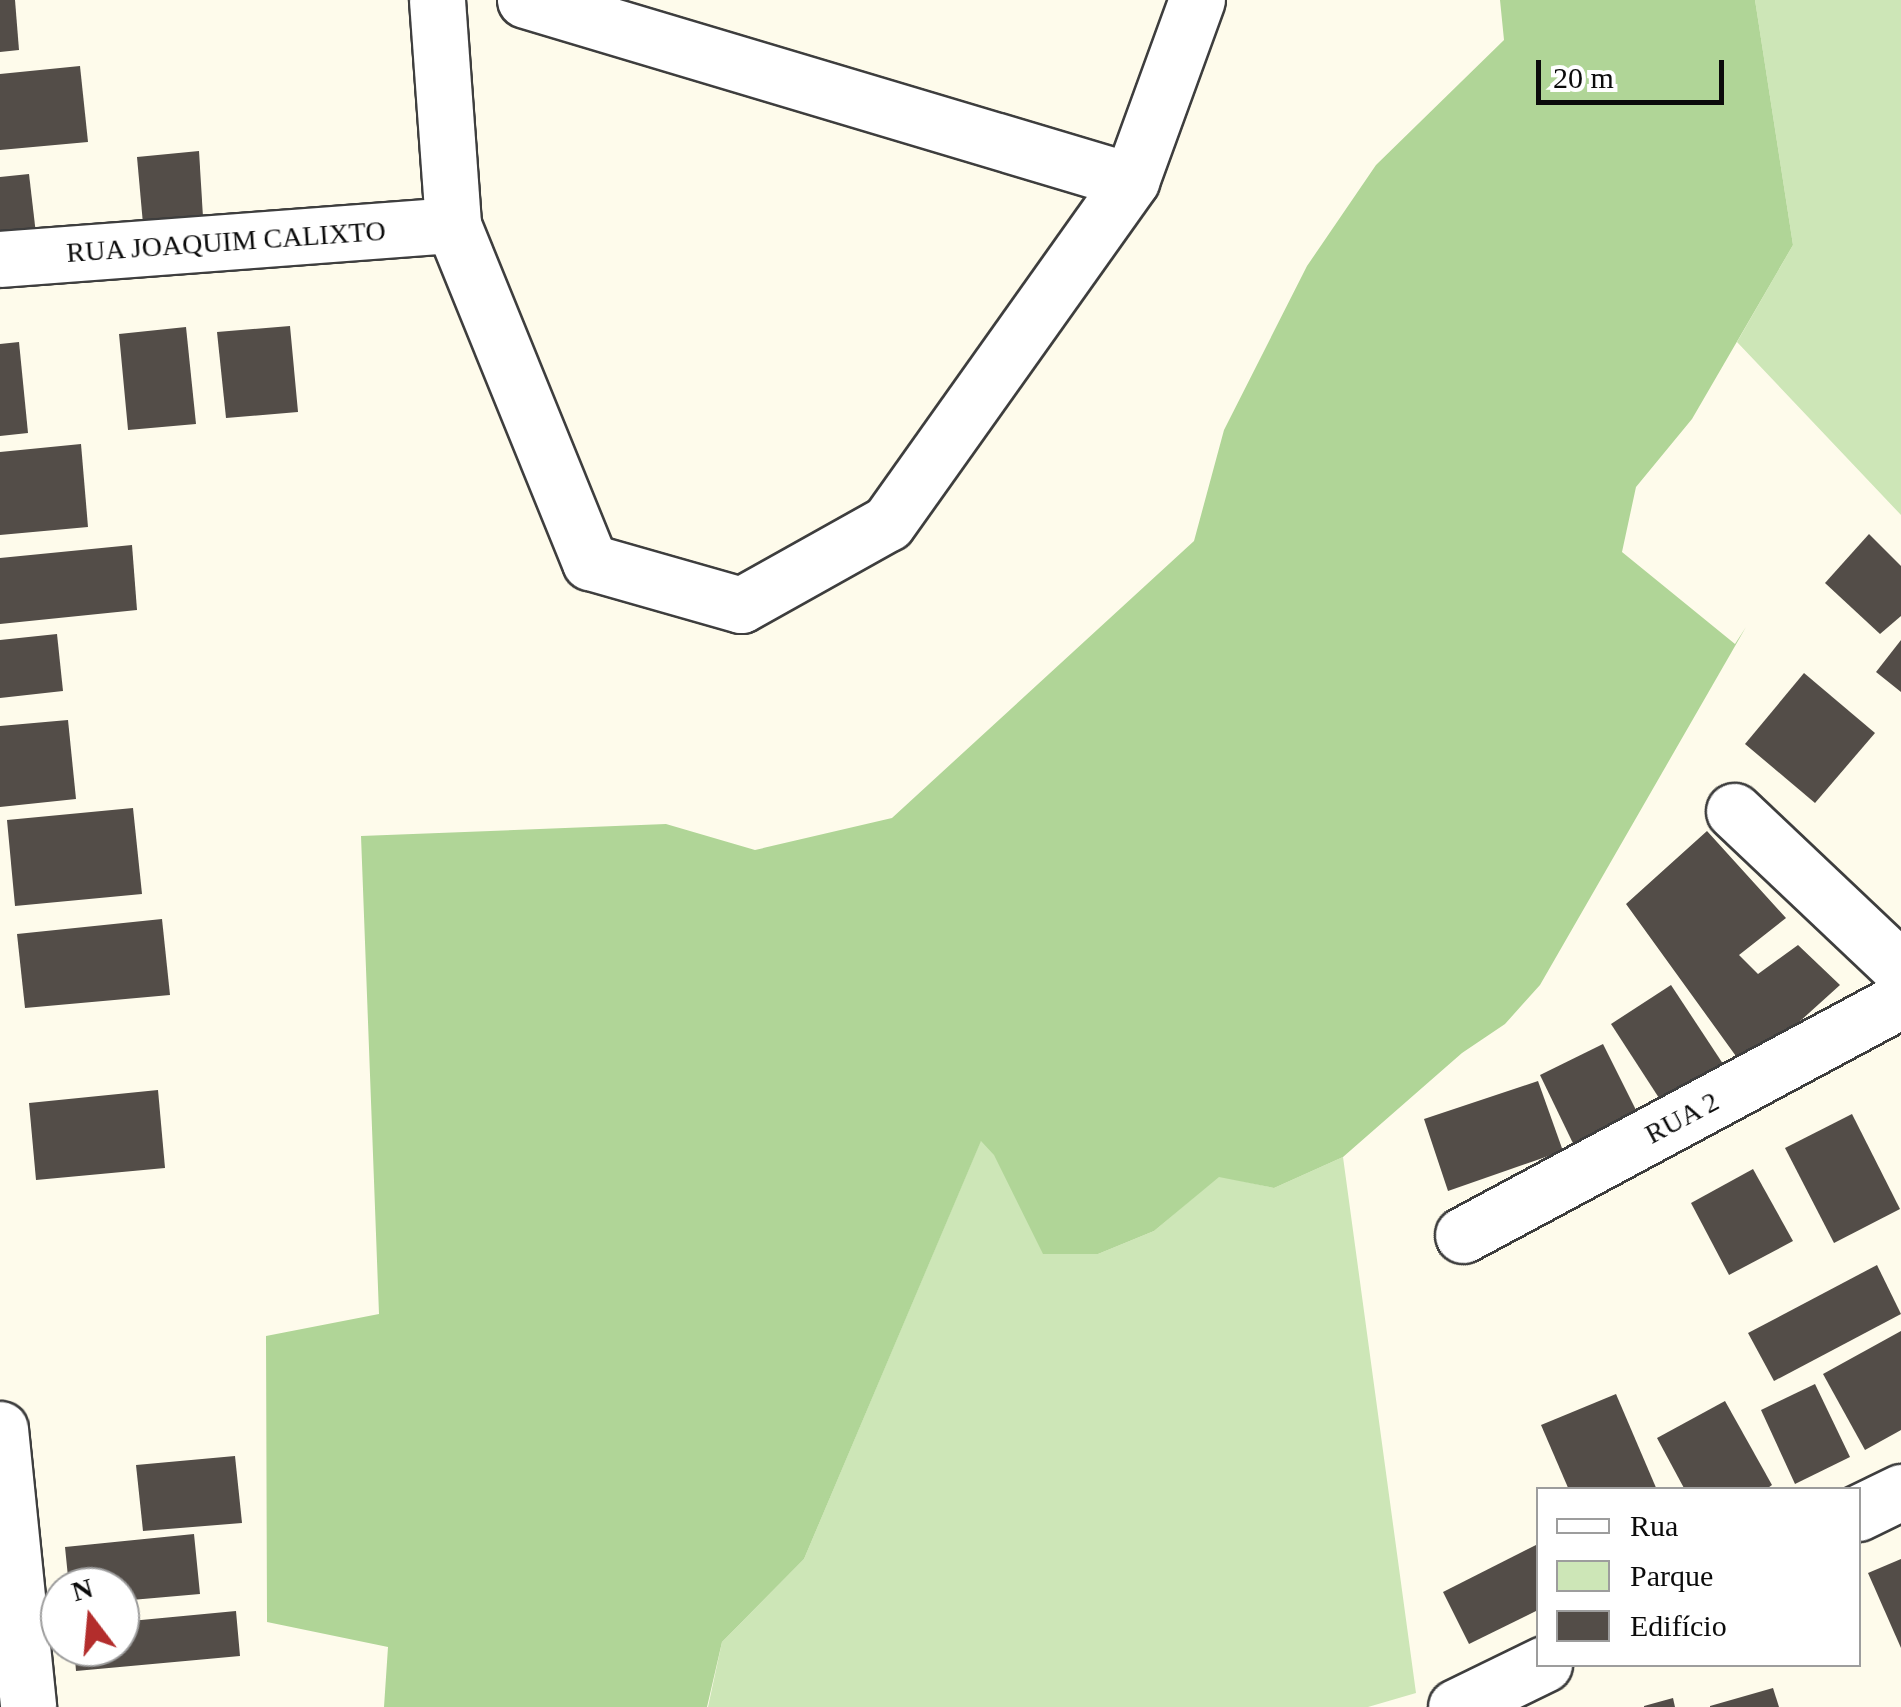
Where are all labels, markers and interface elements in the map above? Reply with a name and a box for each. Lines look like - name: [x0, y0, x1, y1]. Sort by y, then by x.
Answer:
- scale bar: [1541, 40, 1728, 102]
- text: 20 m: [1553, 61, 1614, 94]
- street label: RUA JOAQUIM CALIXTO: [64, 214, 388, 270]
- street label: RUA 2: [1639, 1084, 1725, 1152]
- legend: [1536, 1487, 1861, 1667]
- text: Rua: [1630, 1509, 1678, 1542]
- text: Parque: [1630, 1559, 1713, 1592]
- north arrow: [40, 1567, 140, 1667]
- text: N: [68, 1572, 96, 1607]
- text: Edifício: [1630, 1609, 1727, 1642]

